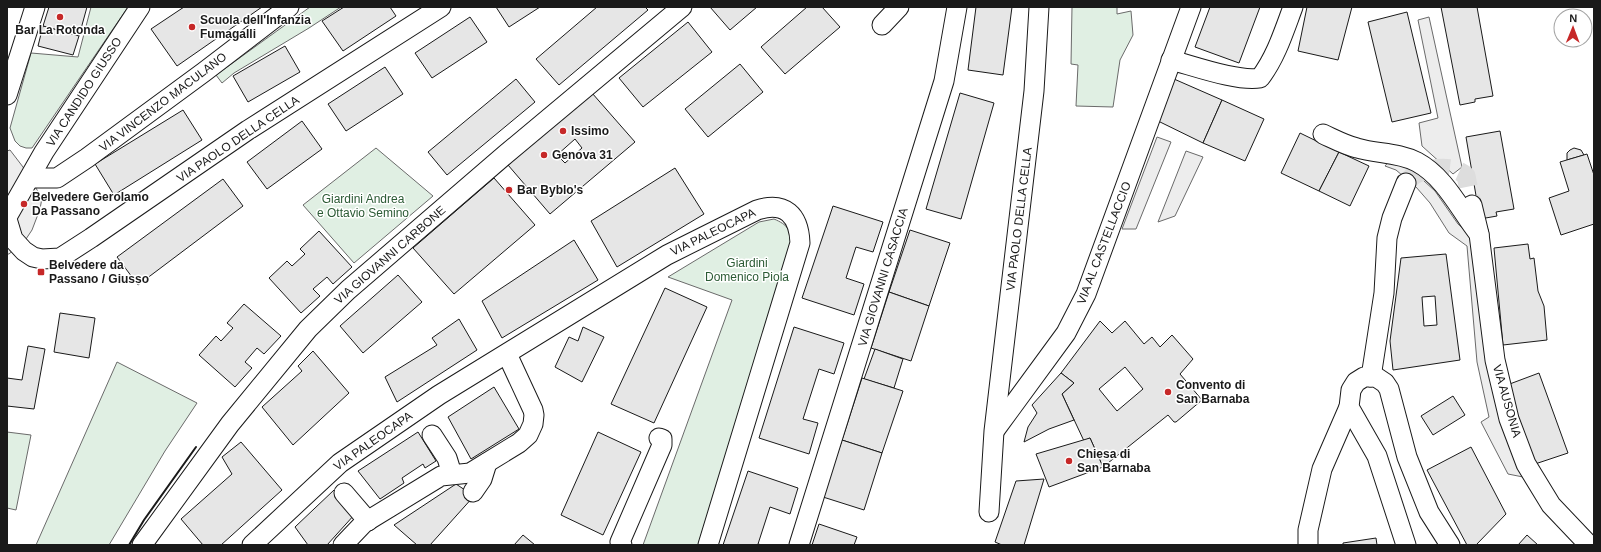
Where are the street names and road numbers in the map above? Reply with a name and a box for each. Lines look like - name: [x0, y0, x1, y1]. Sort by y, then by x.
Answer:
- street label: VIA CANDIDO GIUSSO: [43, 35, 125, 149]
- street label: VIA VINCENZO MACULANO: [97, 50, 229, 154]
- street label: VIA PAOLO DELLA CELLA: [174, 93, 302, 185]
- street label: VIA PAOLO DELLA CELLA: [1003, 146, 1035, 292]
- street label: VIA AL CASTELLACCIO: [1074, 180, 1134, 306]
- street label: VIA GIOVANNI CARBONE: [332, 203, 448, 307]
- street label: VIA PALEOCAPA: [668, 205, 758, 259]
- street label: VIA GIOVANNI CASACCIA: [855, 206, 911, 348]
- street label: VIA AUSONIA: [1490, 363, 1524, 439]
- street label: VIA PALEOCAPA: [331, 409, 415, 473]

